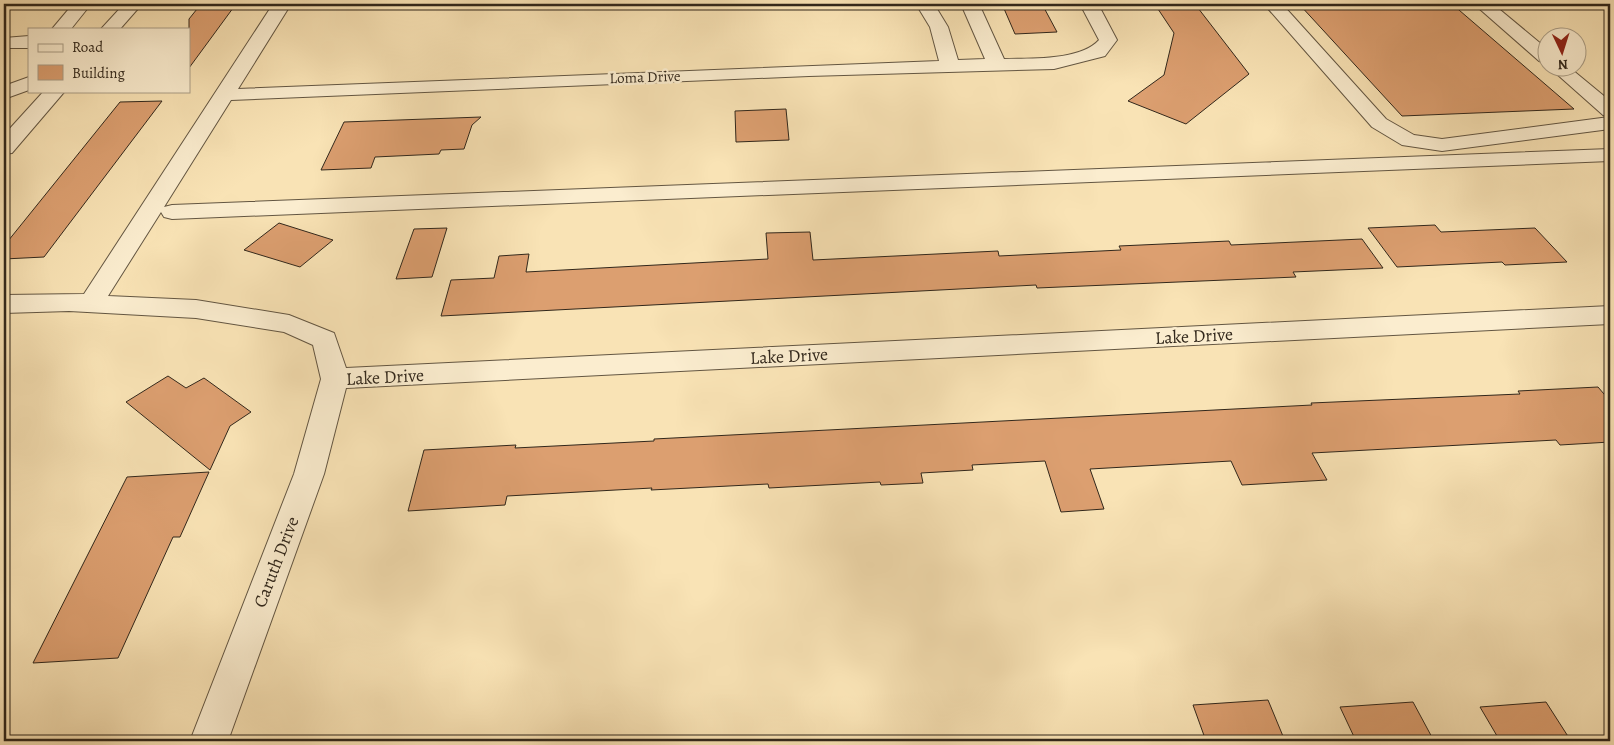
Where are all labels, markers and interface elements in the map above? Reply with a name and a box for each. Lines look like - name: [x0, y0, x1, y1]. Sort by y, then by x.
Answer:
- legend: [28, 28, 190, 92]
- north arrow: [1536, 28, 1586, 78]
- text: Road: [72, 37, 104, 57]
- text: N: [1557, 55, 1569, 74]
- text: Building: [72, 63, 125, 83]
- street label: Loma Drive: [609, 66, 681, 88]
- street label: Lake Drive: [1154, 322, 1234, 350]
- street label: Lake Drive: [749, 342, 829, 370]
- street label: Lake Drive: [345, 363, 425, 391]
- street label: Caruth Drive: [248, 513, 304, 611]

